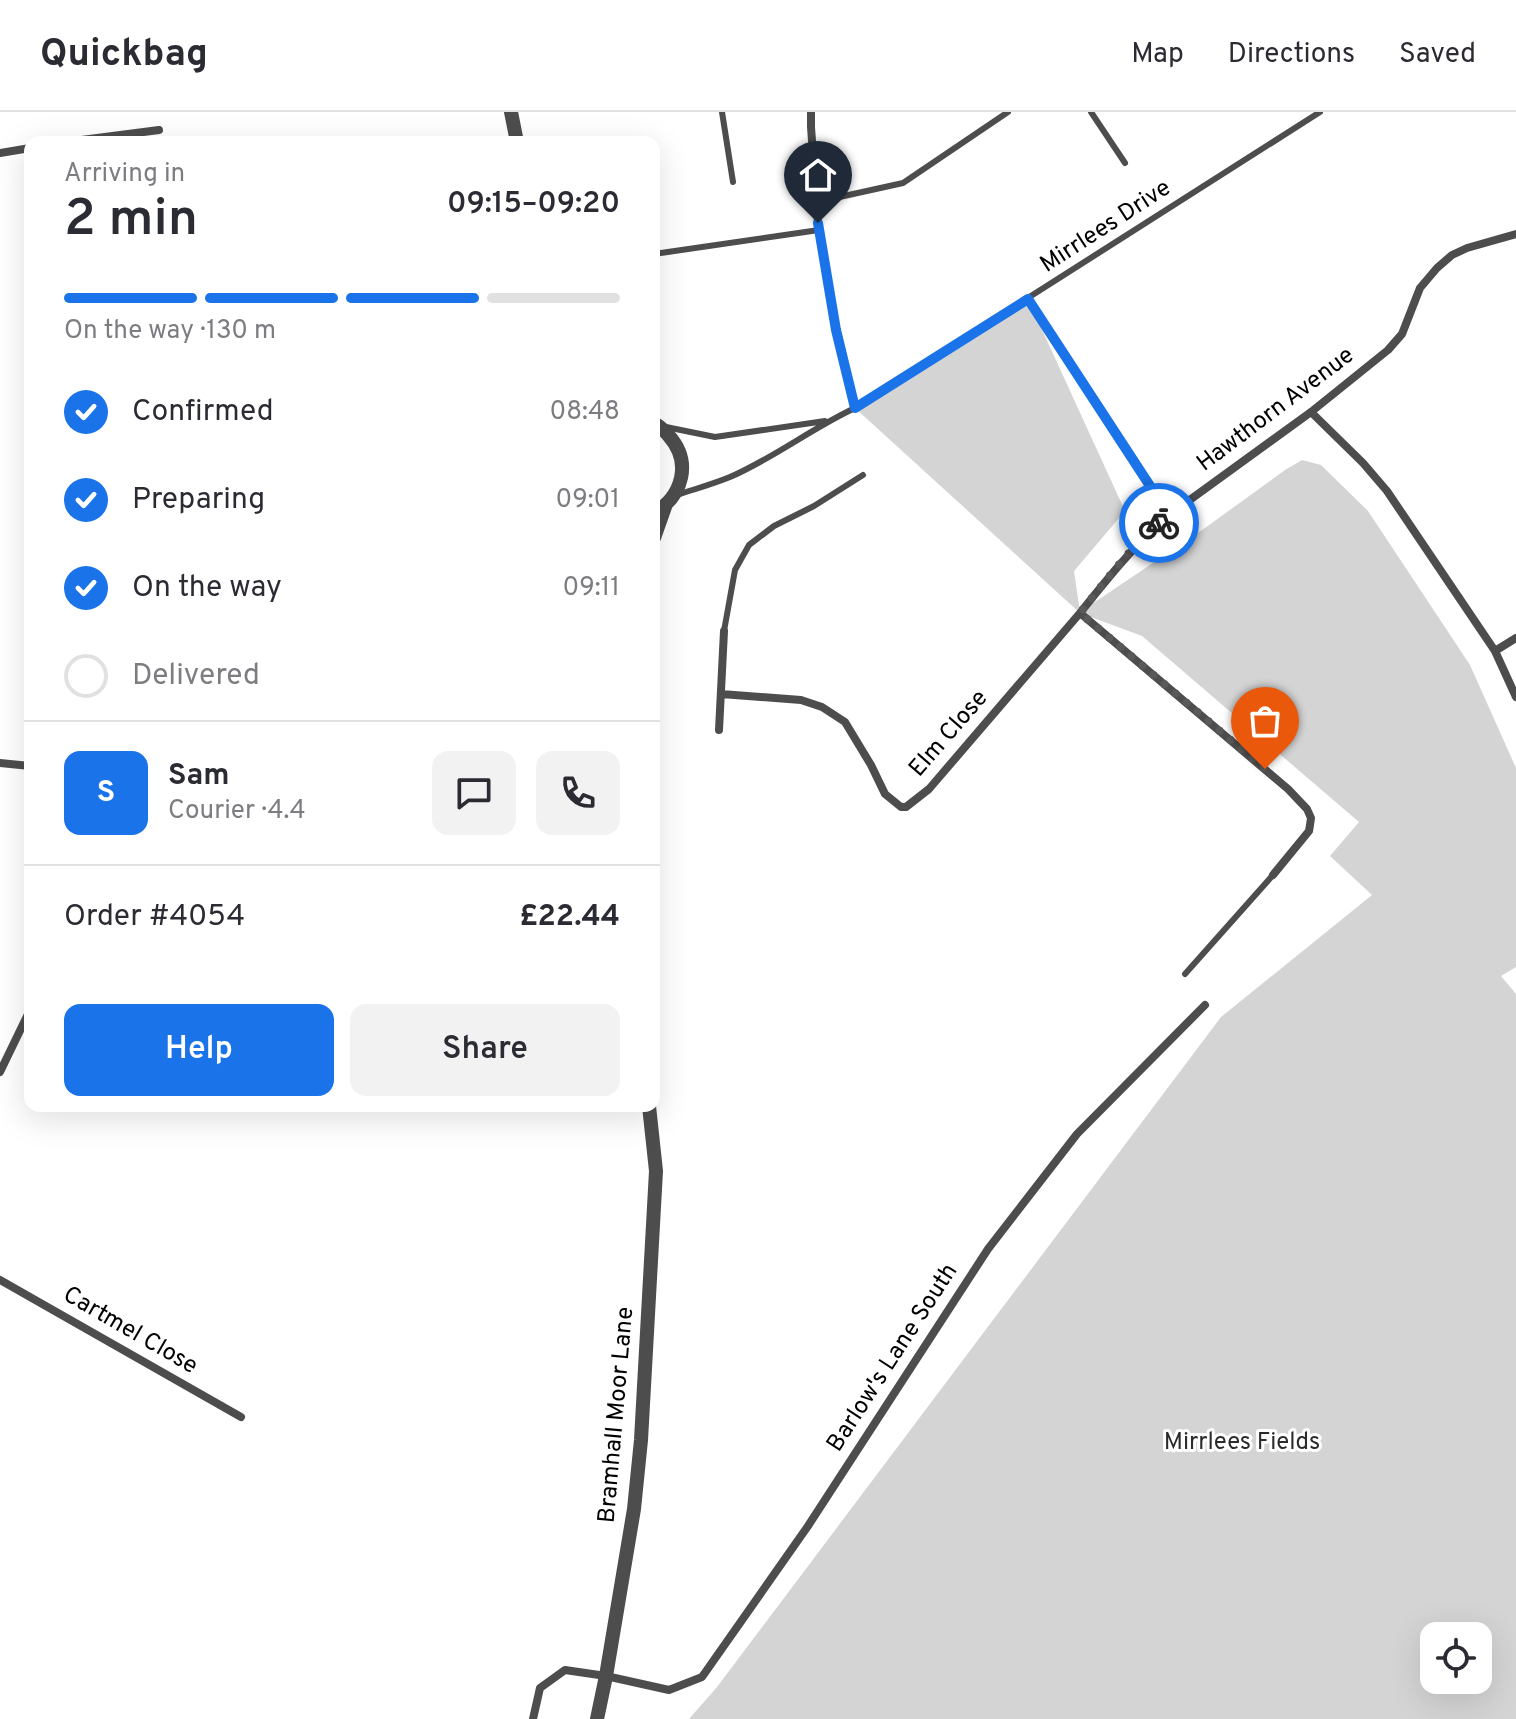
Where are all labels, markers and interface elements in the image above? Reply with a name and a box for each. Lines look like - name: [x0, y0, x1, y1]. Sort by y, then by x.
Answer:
- text: Quickbag: [40, 31, 208, 80]
- text: Map: [1131, 37, 1184, 73]
- text: Directions: [1228, 37, 1355, 73]
- text: Saved: [1399, 37, 1476, 73]
- pin: [784, 141, 852, 223]
- icon: home: [796, 153, 840, 197]
- text: Arriving in: [64, 158, 185, 191]
- street label: Mirrlees Drive: [1035, 174, 1177, 280]
- text: 09:15–09:20: [447, 186, 620, 223]
- text: 2 min: [64, 188, 198, 254]
- text: On the way · 130 m: [64, 315, 276, 348]
- street label: Hawthorn Avenue: [1191, 341, 1361, 479]
- icon: check: [64, 390, 108, 434]
- text: Confirmed: [132, 394, 274, 431]
- text: 08:48: [550, 396, 620, 429]
- icon: check: [64, 478, 108, 522]
- text: Preparing: [132, 482, 265, 519]
- courier: [1119, 483, 1199, 563]
- text: 09:01: [556, 484, 620, 517]
- icon: bike: [1137, 501, 1181, 545]
- icon: check: [64, 566, 108, 610]
- text: On the way: [132, 570, 282, 607]
- text: 09:11: [563, 572, 620, 605]
- text: Delivered: [132, 658, 260, 695]
- street label: Elm Close: [903, 684, 995, 784]
- pin: [1231, 687, 1299, 769]
- icon: bag: [1243, 699, 1287, 743]
- button: chat: [432, 751, 516, 835]
- button: phone: [536, 751, 620, 835]
- text: Sam: [168, 758, 230, 795]
- text: S: [97, 775, 115, 812]
- text: Courier · 4.4: [168, 795, 306, 828]
- text: Order #4054: [64, 899, 245, 936]
- text: £22.44: [519, 899, 620, 936]
- button: Help: [64, 1004, 334, 1096]
- button: Share: [350, 1004, 620, 1096]
- street label: Barlow's Lane South: [821, 1258, 965, 1458]
- street label: Cartmel Close: [57, 1280, 203, 1382]
- street label: Bramhall Moor Lane: [593, 1306, 641, 1524]
- park label: Mirrlees Fields: [1164, 1428, 1320, 1458]
- map controls: [1420, 1622, 1492, 1694]
- button: locate: [1420, 1622, 1492, 1694]

